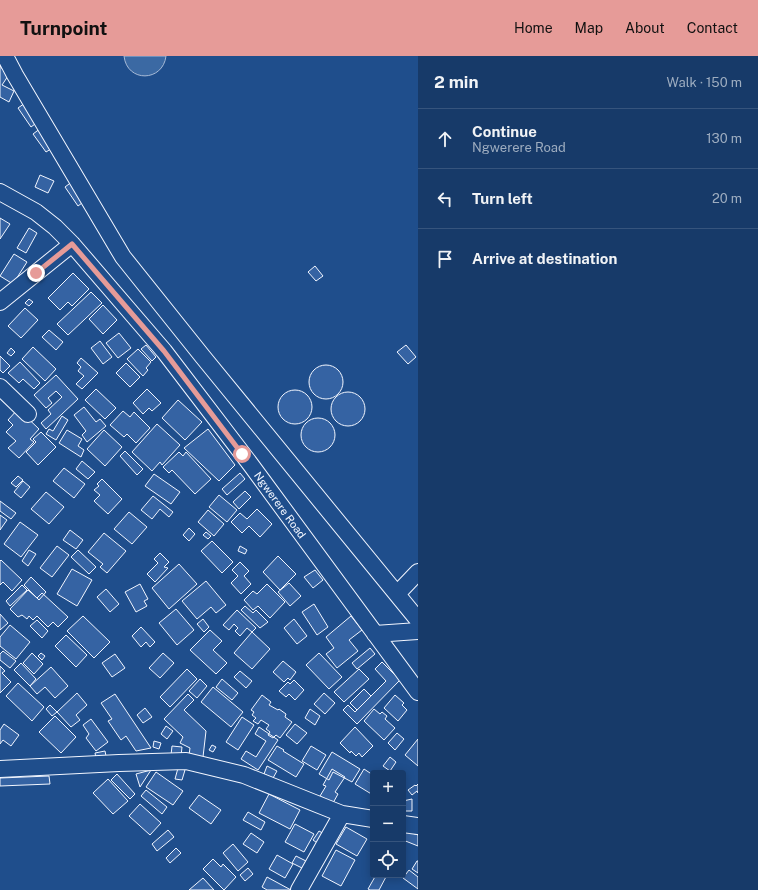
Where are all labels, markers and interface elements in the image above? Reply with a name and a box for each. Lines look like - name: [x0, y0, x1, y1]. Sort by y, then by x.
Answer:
- text: Turnpoint: [20, 17, 107, 39]
- text: Home: [514, 20, 553, 36]
- text: Map: [575, 20, 603, 36]
- text: About: [625, 20, 665, 36]
- text: Contact: [687, 20, 738, 36]
- text: 2 min: [434, 72, 479, 92]
- text: Walk · 150 m: [667, 75, 742, 90]
- text: Continue: [472, 123, 537, 140]
- icon: ahead: [434, 128, 456, 150]
- text: 130 m: [706, 131, 742, 146]
- text: Ngwerere Road: [472, 140, 566, 155]
- icon: left: [434, 188, 456, 210]
- text: Turn left: [472, 190, 533, 207]
- text: 20 m: [712, 191, 742, 206]
- icon: arrive: [434, 248, 456, 270]
- text: Arrive at destination: [472, 250, 617, 267]
- route end: [27, 264, 45, 282]
- route start: [233, 445, 251, 463]
- street label: Ngwerere Road: [252, 469, 308, 541]
- map controls: [370, 770, 406, 878]
- button: +: [370, 770, 406, 806]
- button: −: [370, 806, 406, 842]
- button: locate: [370, 842, 406, 878]

